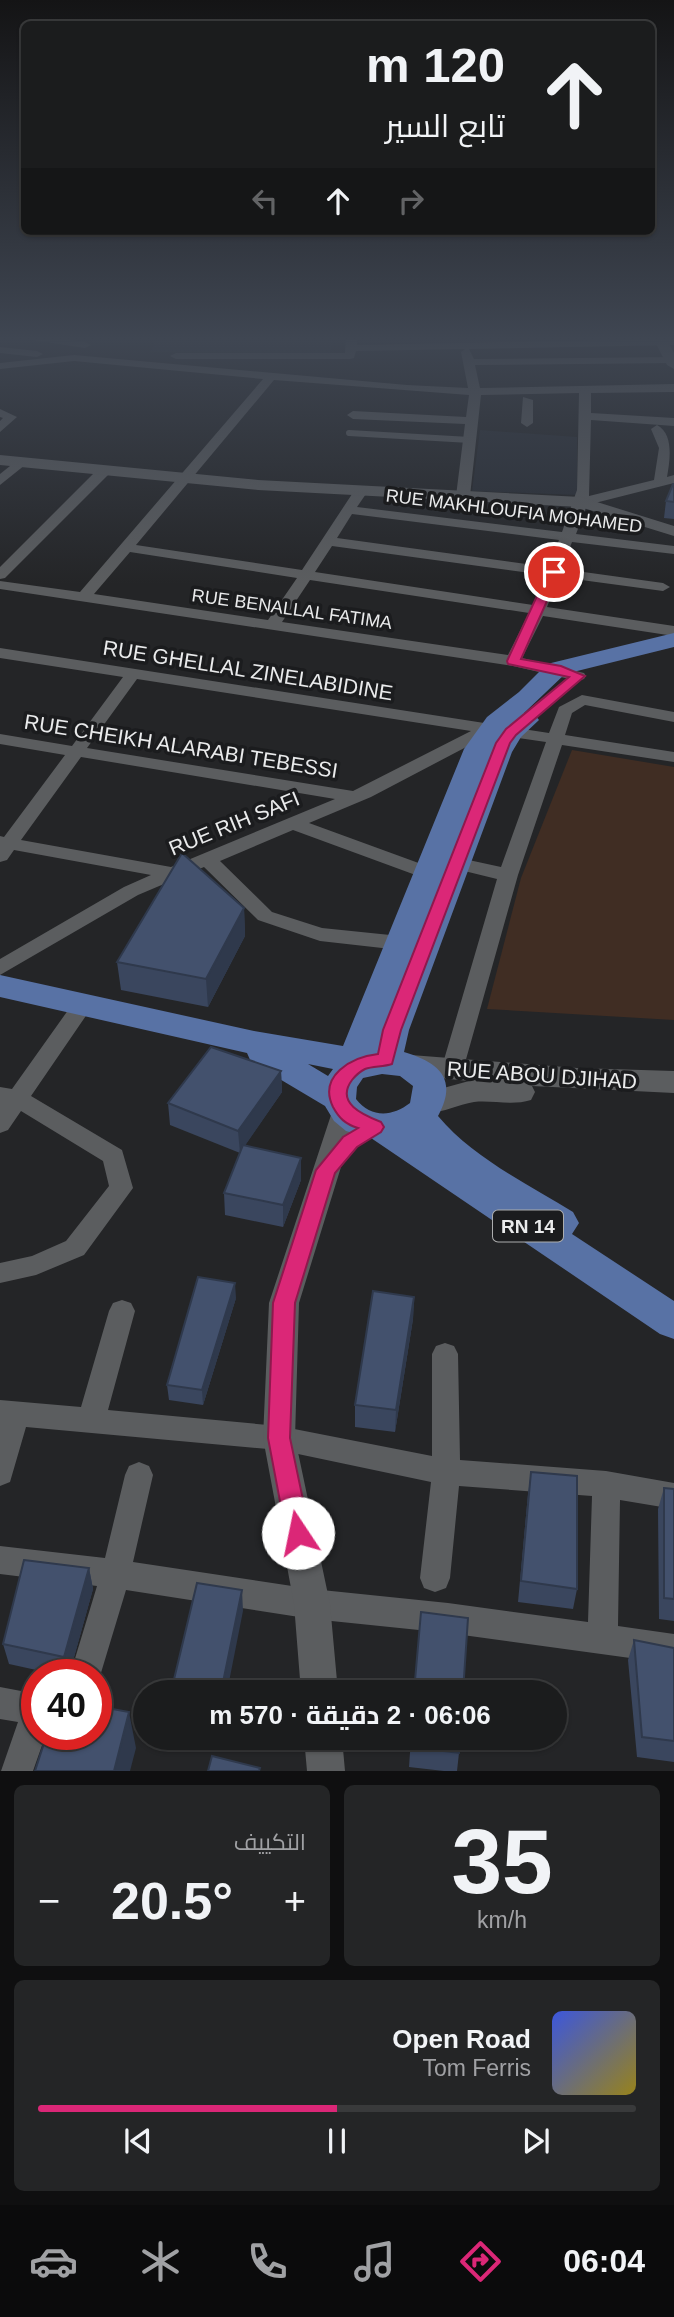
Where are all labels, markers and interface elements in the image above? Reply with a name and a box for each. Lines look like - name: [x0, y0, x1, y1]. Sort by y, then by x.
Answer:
- text: 120 m: [366, 38, 505, 92]
- icon: ahead: [529, 49, 620, 140]
- text: تابع السير: [385, 108, 505, 144]
- icon: left: [246, 182, 284, 220]
- icon: ahead: [319, 182, 357, 220]
- icon: right: [392, 182, 430, 220]
- street label: RUE MAKHLOUFIA MOHAMED: [385, 485, 643, 537]
- pin: [524, 542, 584, 602]
- icon: arrive: [535, 553, 573, 591]
- street label: RUE BENALLAL FATIMA: [191, 585, 393, 633]
- street label: RUE GHELLAL ZINELABIDINE: [101, 636, 395, 704]
- street label: RUE CHEIKH ALARABI TEBESSI: [23, 710, 339, 782]
- street label: RUE RIH SAFI: [165, 786, 303, 860]
- street label: RUE ABOU DJIHAD: [446, 1057, 638, 1093]
- road number: RN 14: [493, 1210, 563, 1242]
- position arrow: [261, 1496, 335, 1570]
- speed limit sign: 40: [21, 1659, 112, 1750]
- text: 06:06 · 2 دقيقة · 570 m: [209, 1700, 491, 1730]
- text: 35: [451, 1811, 553, 1912]
- text: التكييف: [234, 1829, 306, 1855]
- text: 20.5°: [111, 1872, 233, 1930]
- text: −: [38, 1880, 60, 1922]
- text: +: [284, 1880, 306, 1922]
- text: km/h: [477, 1907, 527, 1933]
- text: Open Road: [392, 2024, 531, 2054]
- text: Tom Ferris: [422, 2055, 531, 2081]
- icon: previous: [119, 2122, 157, 2160]
- icon: pause: [318, 2122, 356, 2160]
- icon: next: [517, 2122, 555, 2160]
- icon: car: [29, 2237, 78, 2286]
- icon: climate: [136, 2237, 185, 2286]
- icon: phone: [243, 2237, 292, 2286]
- icon: music: [350, 2237, 399, 2286]
- icon: directions: [456, 2237, 505, 2286]
- text: 06:04: [563, 2243, 645, 2279]

